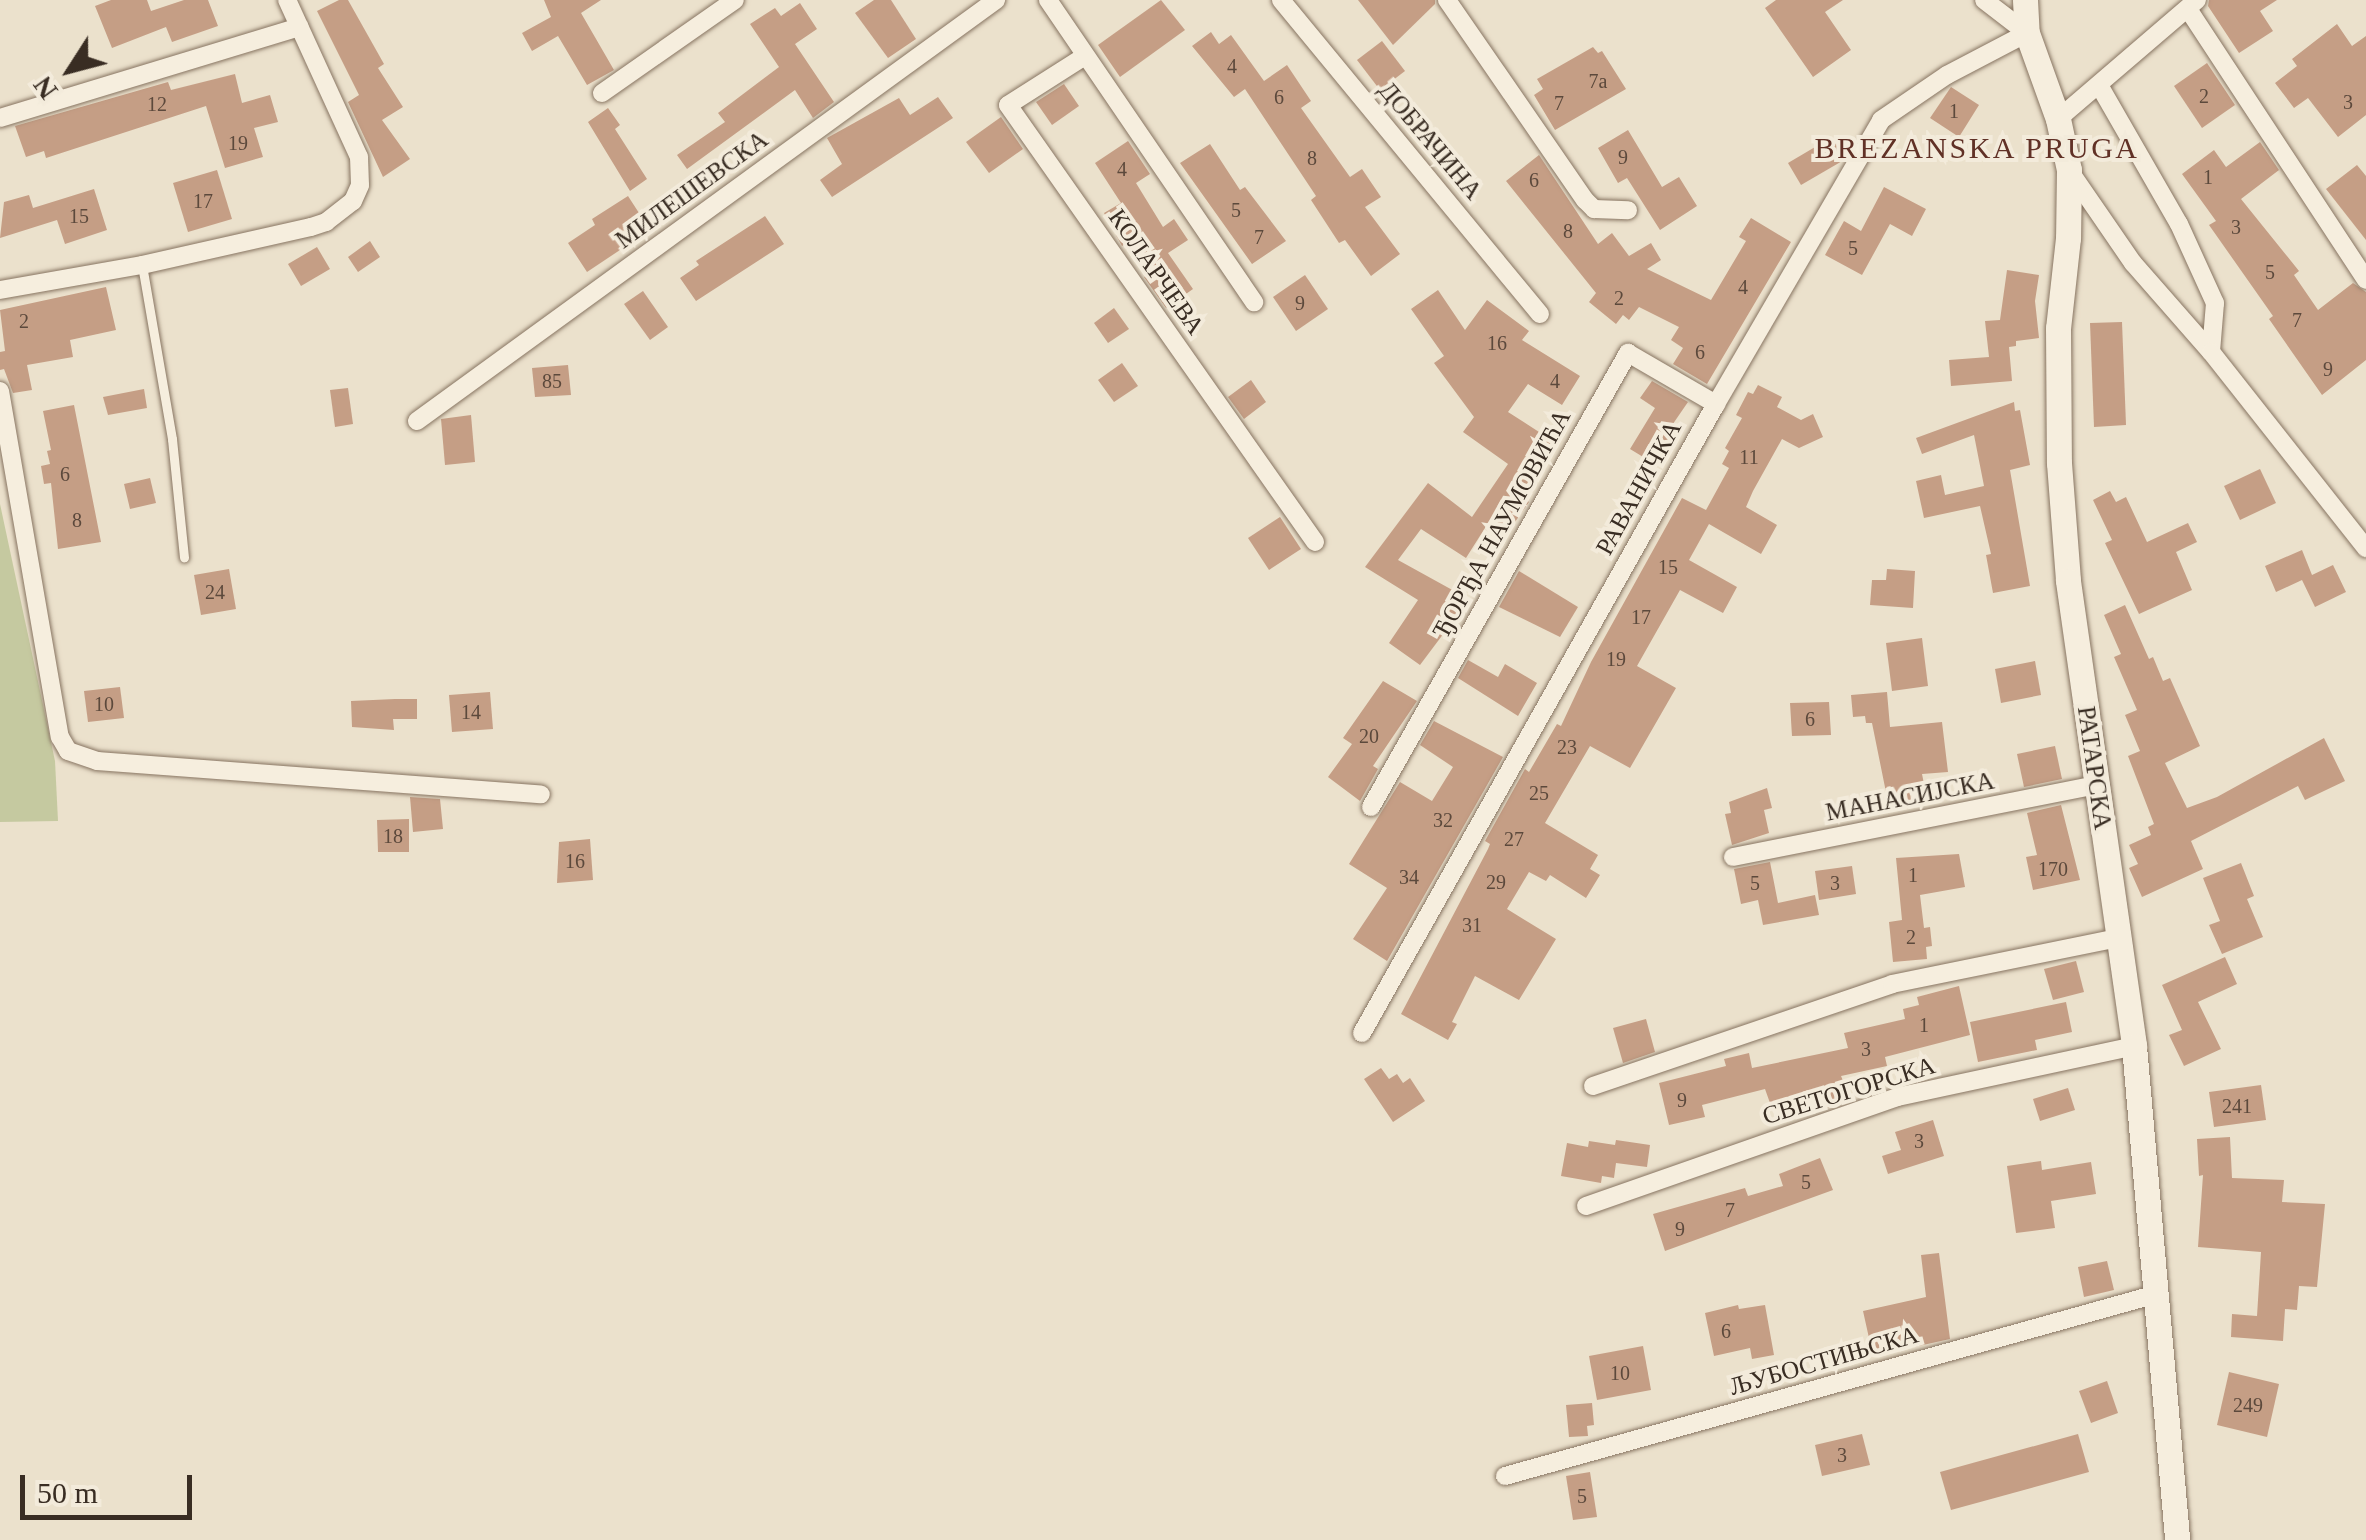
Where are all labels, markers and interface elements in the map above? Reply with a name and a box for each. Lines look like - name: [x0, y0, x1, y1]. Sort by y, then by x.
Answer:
- north arrow: [20, 20, 120, 120]
- house number: 4: [1227, 54, 1237, 78]
- house number: 7a: [1589, 69, 1607, 93]
- text: N: [27, 71, 64, 105]
- street label: ДОБРАЧИНА: [1372, 76, 1488, 206]
- house number: 2: [2199, 84, 2209, 108]
- house number: 6: [1274, 85, 1284, 109]
- house number: 3: [2343, 90, 2353, 114]
- house number: 7: [1554, 91, 1564, 115]
- house number: 12: [147, 92, 167, 116]
- house number: 1: [1949, 99, 1959, 123]
- street label: МИЛЕШЕВСКА: [610, 125, 774, 255]
- district label: BREZANSKA PRUGA: [1814, 130, 2140, 166]
- house number: 19: [228, 131, 248, 155]
- house number: 9: [1618, 145, 1628, 169]
- house number: 8: [1307, 146, 1317, 170]
- house number: 4: [1117, 157, 1127, 181]
- house number: 1: [2203, 165, 2213, 189]
- house number: 6: [1529, 168, 1539, 192]
- house number: 17: [193, 189, 213, 213]
- house number: 5: [1231, 198, 1241, 222]
- street label: КОЛАРЧЕВА: [1102, 203, 1210, 341]
- house number: 15: [69, 204, 89, 228]
- house number: 3: [2231, 215, 2241, 239]
- house number: 8: [1563, 219, 1573, 243]
- house number: 7: [1254, 225, 1264, 249]
- house number: 5: [1848, 236, 1858, 260]
- house number: 5: [2265, 260, 2275, 284]
- house number: 4: [1738, 275, 1748, 299]
- house number: 2: [1614, 286, 1624, 310]
- house number: 9: [1295, 291, 1305, 315]
- house number: 7: [2292, 308, 2302, 332]
- house number: 2: [19, 309, 29, 333]
- house number: 16: [1487, 331, 1507, 355]
- house number: 6: [1695, 340, 1705, 364]
- house number: 9: [2323, 357, 2333, 381]
- house number: 85: [542, 369, 562, 393]
- house number: 4: [1550, 369, 1560, 393]
- street label: ЂОРЂА НАУМОВИЋА: [1427, 404, 1577, 644]
- street label: РАВАНИЧКА: [1590, 416, 1688, 560]
- house number: 11: [1739, 445, 1759, 469]
- house number: 6: [60, 462, 70, 486]
- house number: 8: [72, 508, 82, 532]
- house number: 15: [1658, 555, 1678, 579]
- house number: 24: [205, 580, 225, 604]
- house number: 17: [1631, 605, 1651, 629]
- house number: 19: [1606, 647, 1626, 671]
- house number: 10: [94, 692, 114, 716]
- house number: 14: [461, 700, 481, 724]
- street label: РАТАРСКА: [2070, 704, 2118, 832]
- house number: 6: [1805, 707, 1815, 731]
- house number: 20: [1359, 724, 1379, 748]
- house number: 23: [1557, 735, 1577, 759]
- street label: МАНАСИЈСКА: [1823, 766, 1997, 828]
- house number: 25: [1529, 781, 1549, 805]
- house number: 32: [1433, 808, 1453, 832]
- house number: 18: [383, 824, 403, 848]
- house number: 27: [1504, 827, 1524, 851]
- house number: 16: [565, 849, 585, 873]
- house number: 170: [2038, 857, 2068, 881]
- house number: 1: [1908, 863, 1918, 887]
- house number: 34: [1399, 865, 1419, 889]
- house number: 29: [1486, 870, 1506, 894]
- house number: 5: [1750, 871, 1760, 895]
- house number: 3: [1830, 871, 1840, 895]
- house number: 31: [1462, 913, 1482, 937]
- house number: 2: [1906, 925, 1916, 949]
- house number: 1: [1919, 1013, 1929, 1037]
- house number: 3: [1861, 1037, 1871, 1061]
- street label: СВЕТОГОРСКА: [1759, 1050, 1939, 1132]
- house number: 9: [1677, 1088, 1687, 1112]
- house number: 241: [2222, 1094, 2252, 1118]
- house number: 3: [1914, 1129, 1924, 1153]
- house number: 5: [1801, 1170, 1811, 1194]
- house number: 7: [1725, 1198, 1735, 1222]
- house number: 9: [1675, 1217, 1685, 1241]
- house number: 6: [1721, 1319, 1731, 1343]
- street label: ЉУБОСТИЊСКА: [1726, 1320, 1922, 1402]
- house number: 10: [1610, 1361, 1630, 1385]
- house number: 249: [2233, 1393, 2263, 1417]
- house number: 3: [1837, 1443, 1847, 1467]
- scale bar: [25, 1455, 198, 1517]
- text: 50 m: [37, 1476, 98, 1509]
- house number: 5: [1577, 1484, 1587, 1508]

